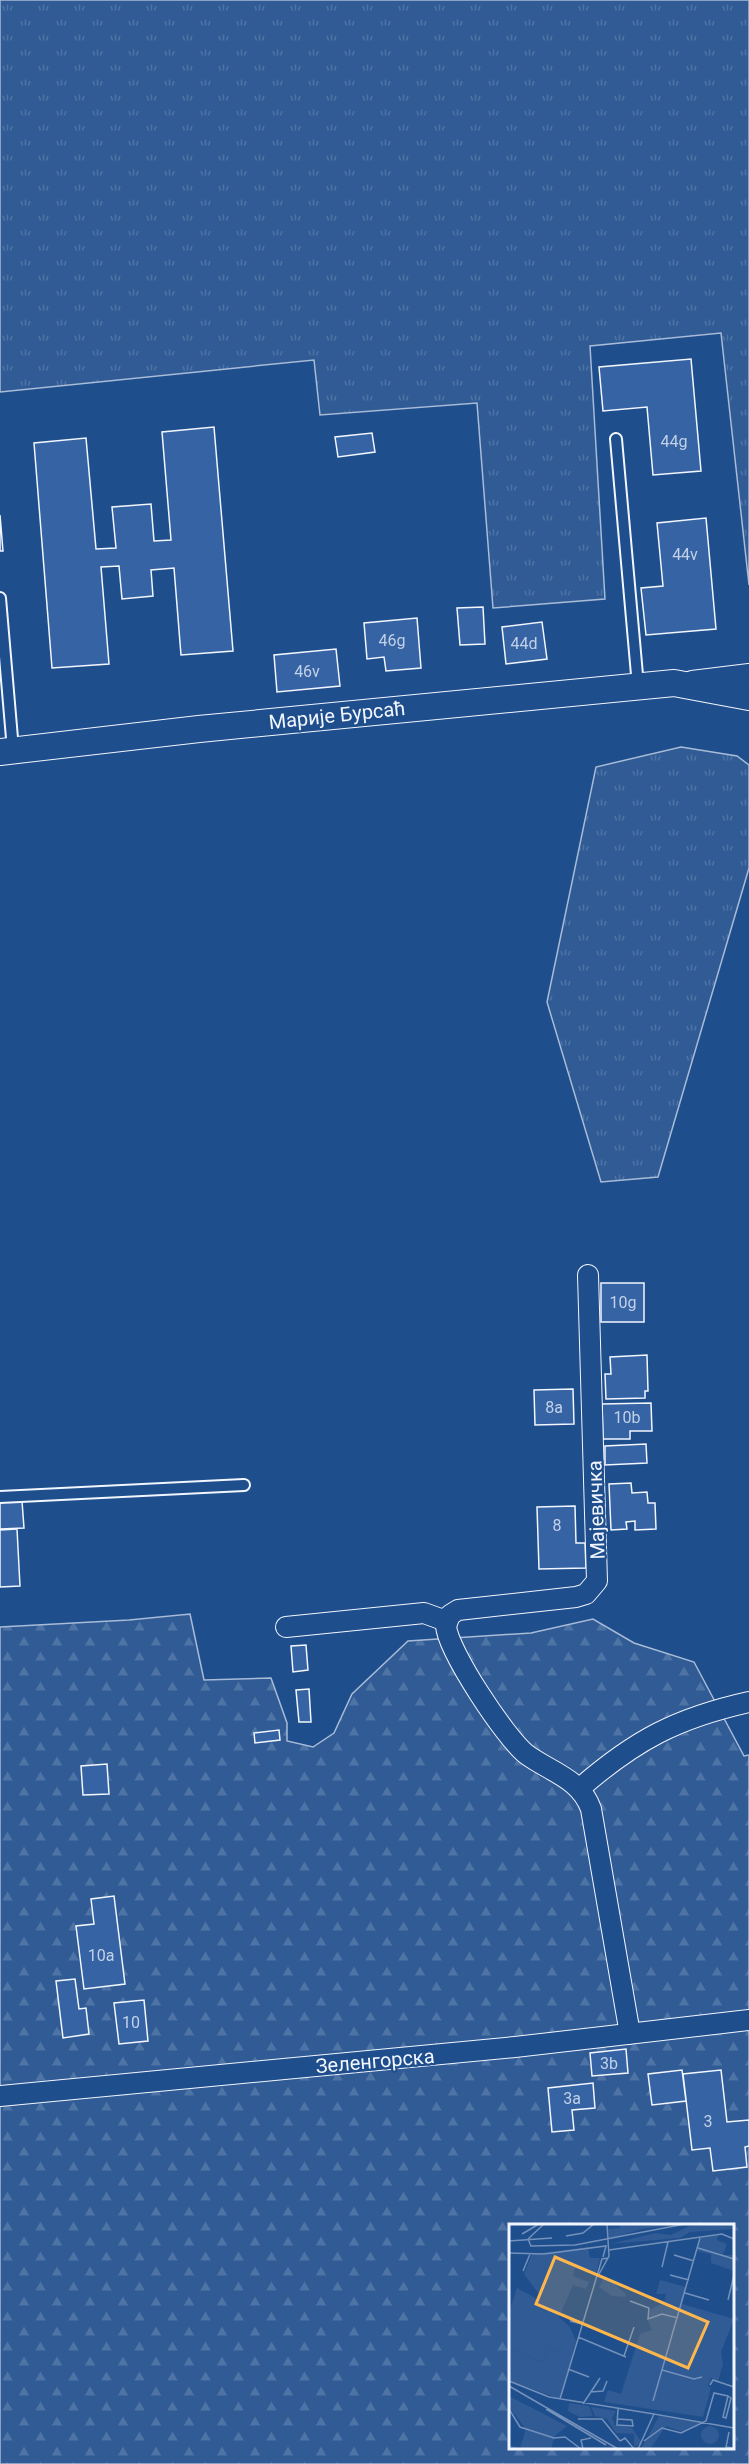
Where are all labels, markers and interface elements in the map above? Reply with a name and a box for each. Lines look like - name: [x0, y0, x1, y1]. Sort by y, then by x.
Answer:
- house number: 44g: [661, 432, 687, 451]
- house number: 44v: [672, 545, 698, 564]
- house number: 46g: [379, 631, 405, 650]
- house number: 44d: [510, 634, 538, 653]
- house number: 46v: [294, 662, 320, 681]
- street label: Марије Бурсаћ: [267, 696, 407, 734]
- house number: 10g: [610, 1293, 636, 1312]
- house number: 8a: [545, 1398, 563, 1417]
- house number: 10b: [614, 1408, 641, 1427]
- street label: Мајевичка: [582, 1460, 610, 1560]
- house number: 8: [553, 1516, 562, 1535]
- house number: 10a: [88, 1946, 114, 1965]
- house number: 10: [122, 2013, 140, 2032]
- street label: Зеленгорска: [315, 2044, 435, 2078]
- house number: 3b: [600, 2054, 618, 2073]
- house number: 3a: [563, 2089, 581, 2108]
- house number: 3: [704, 2112, 713, 2131]
- inset map: [509, 2224, 734, 2449]

